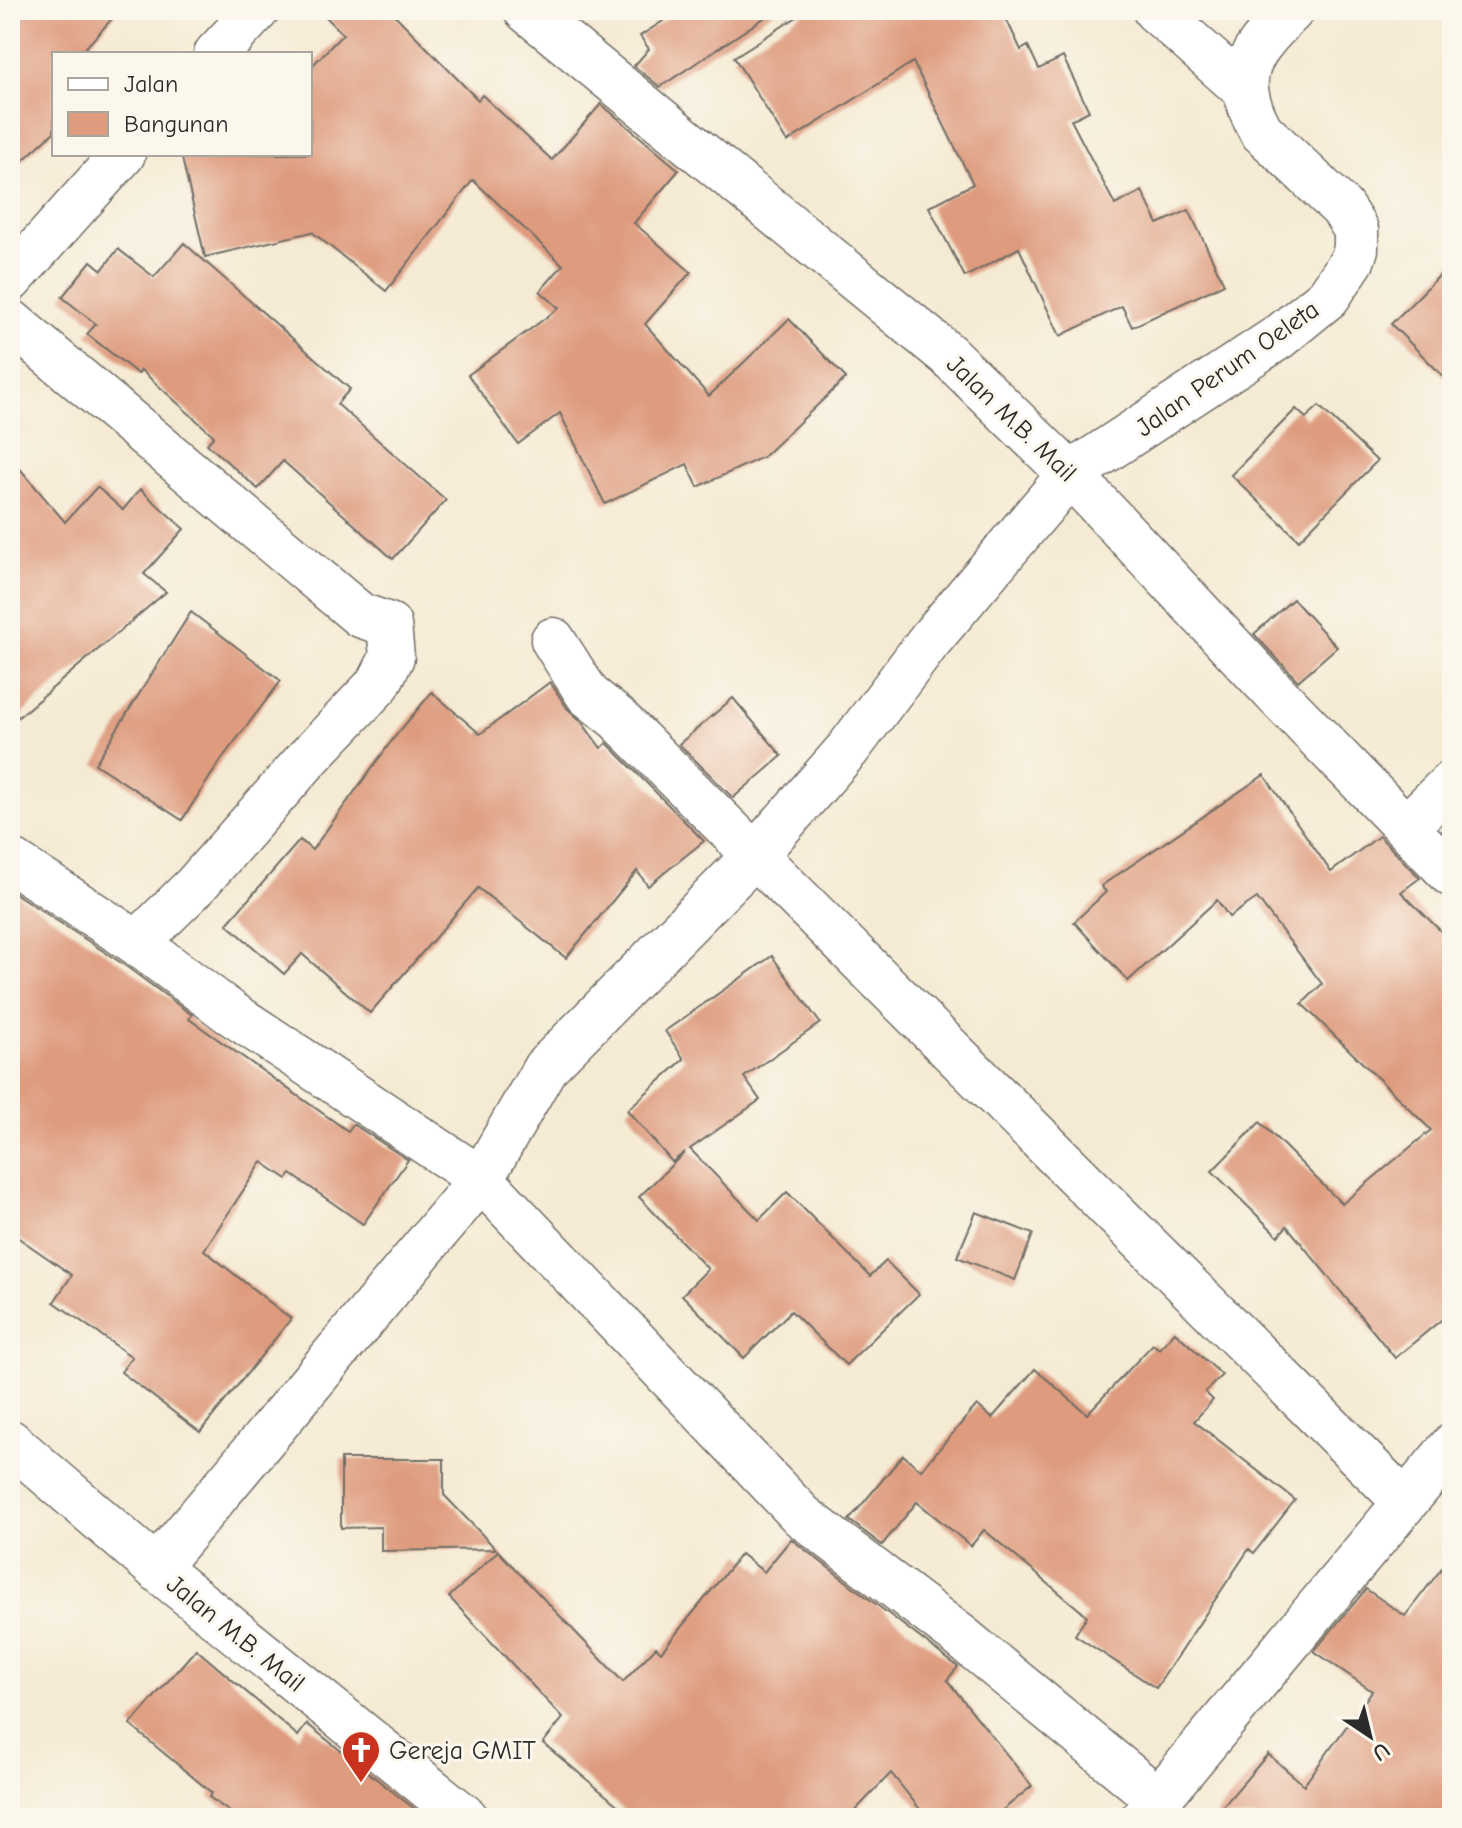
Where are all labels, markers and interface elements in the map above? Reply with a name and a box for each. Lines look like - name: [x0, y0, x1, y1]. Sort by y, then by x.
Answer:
- legend: [52, 52, 312, 156]
- text: Jalan: [124, 70, 178, 98]
- text: Bangunan: [124, 110, 228, 138]
- street label: Jalan Perum Oeleta: [1130, 294, 1325, 443]
- street label: Jalan M.B. Mail: [940, 349, 1082, 488]
- street label: Jalan M.B. Mail: [160, 1569, 310, 1699]
- north arrow: [1330, 1696, 1410, 1776]
- church icon: Gereja GMIT: [340, 1729, 382, 1784]
- place label: Gereja GMIT: [389, 1736, 536, 1766]
- text: U: [1367, 1737, 1394, 1766]

